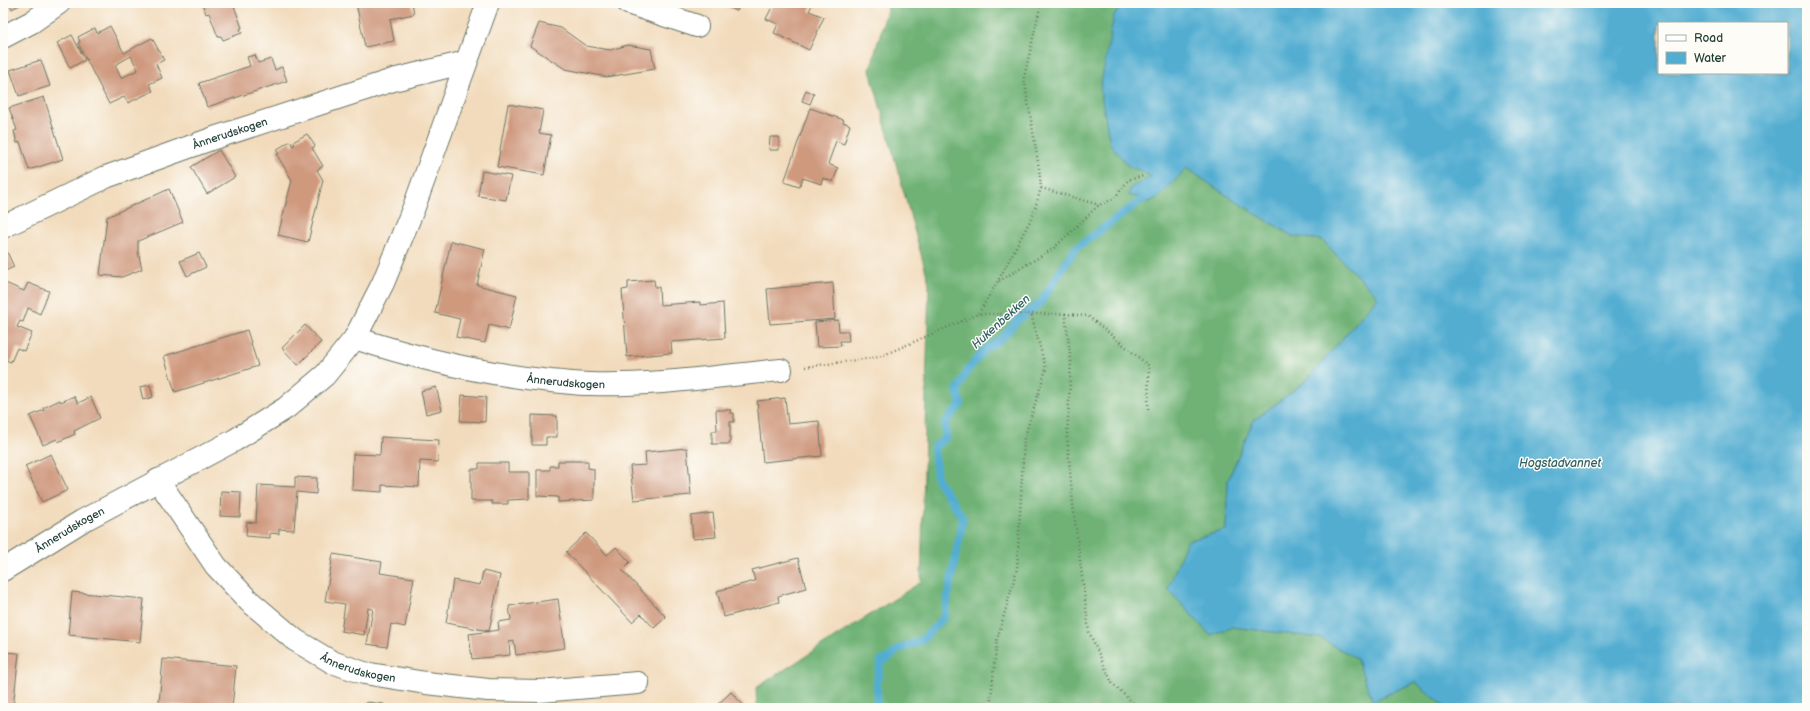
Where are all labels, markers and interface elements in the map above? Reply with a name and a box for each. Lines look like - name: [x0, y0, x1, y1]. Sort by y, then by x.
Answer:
- legend: [1658, 22, 1788, 74]
- text: Road: [1694, 31, 1723, 46]
- text: Water: [1694, 51, 1726, 66]
- street label: Ånnerudskogen: [190, 115, 269, 152]
- water label: Hukenbekken: [969, 292, 1034, 352]
- street label: Ånnerudskogen: [526, 371, 605, 391]
- water label: Hogstadvannet: [1519, 456, 1601, 471]
- street label: Ånnerudskogen: [32, 504, 106, 555]
- street label: Ånnerudskogen: [318, 649, 397, 685]

